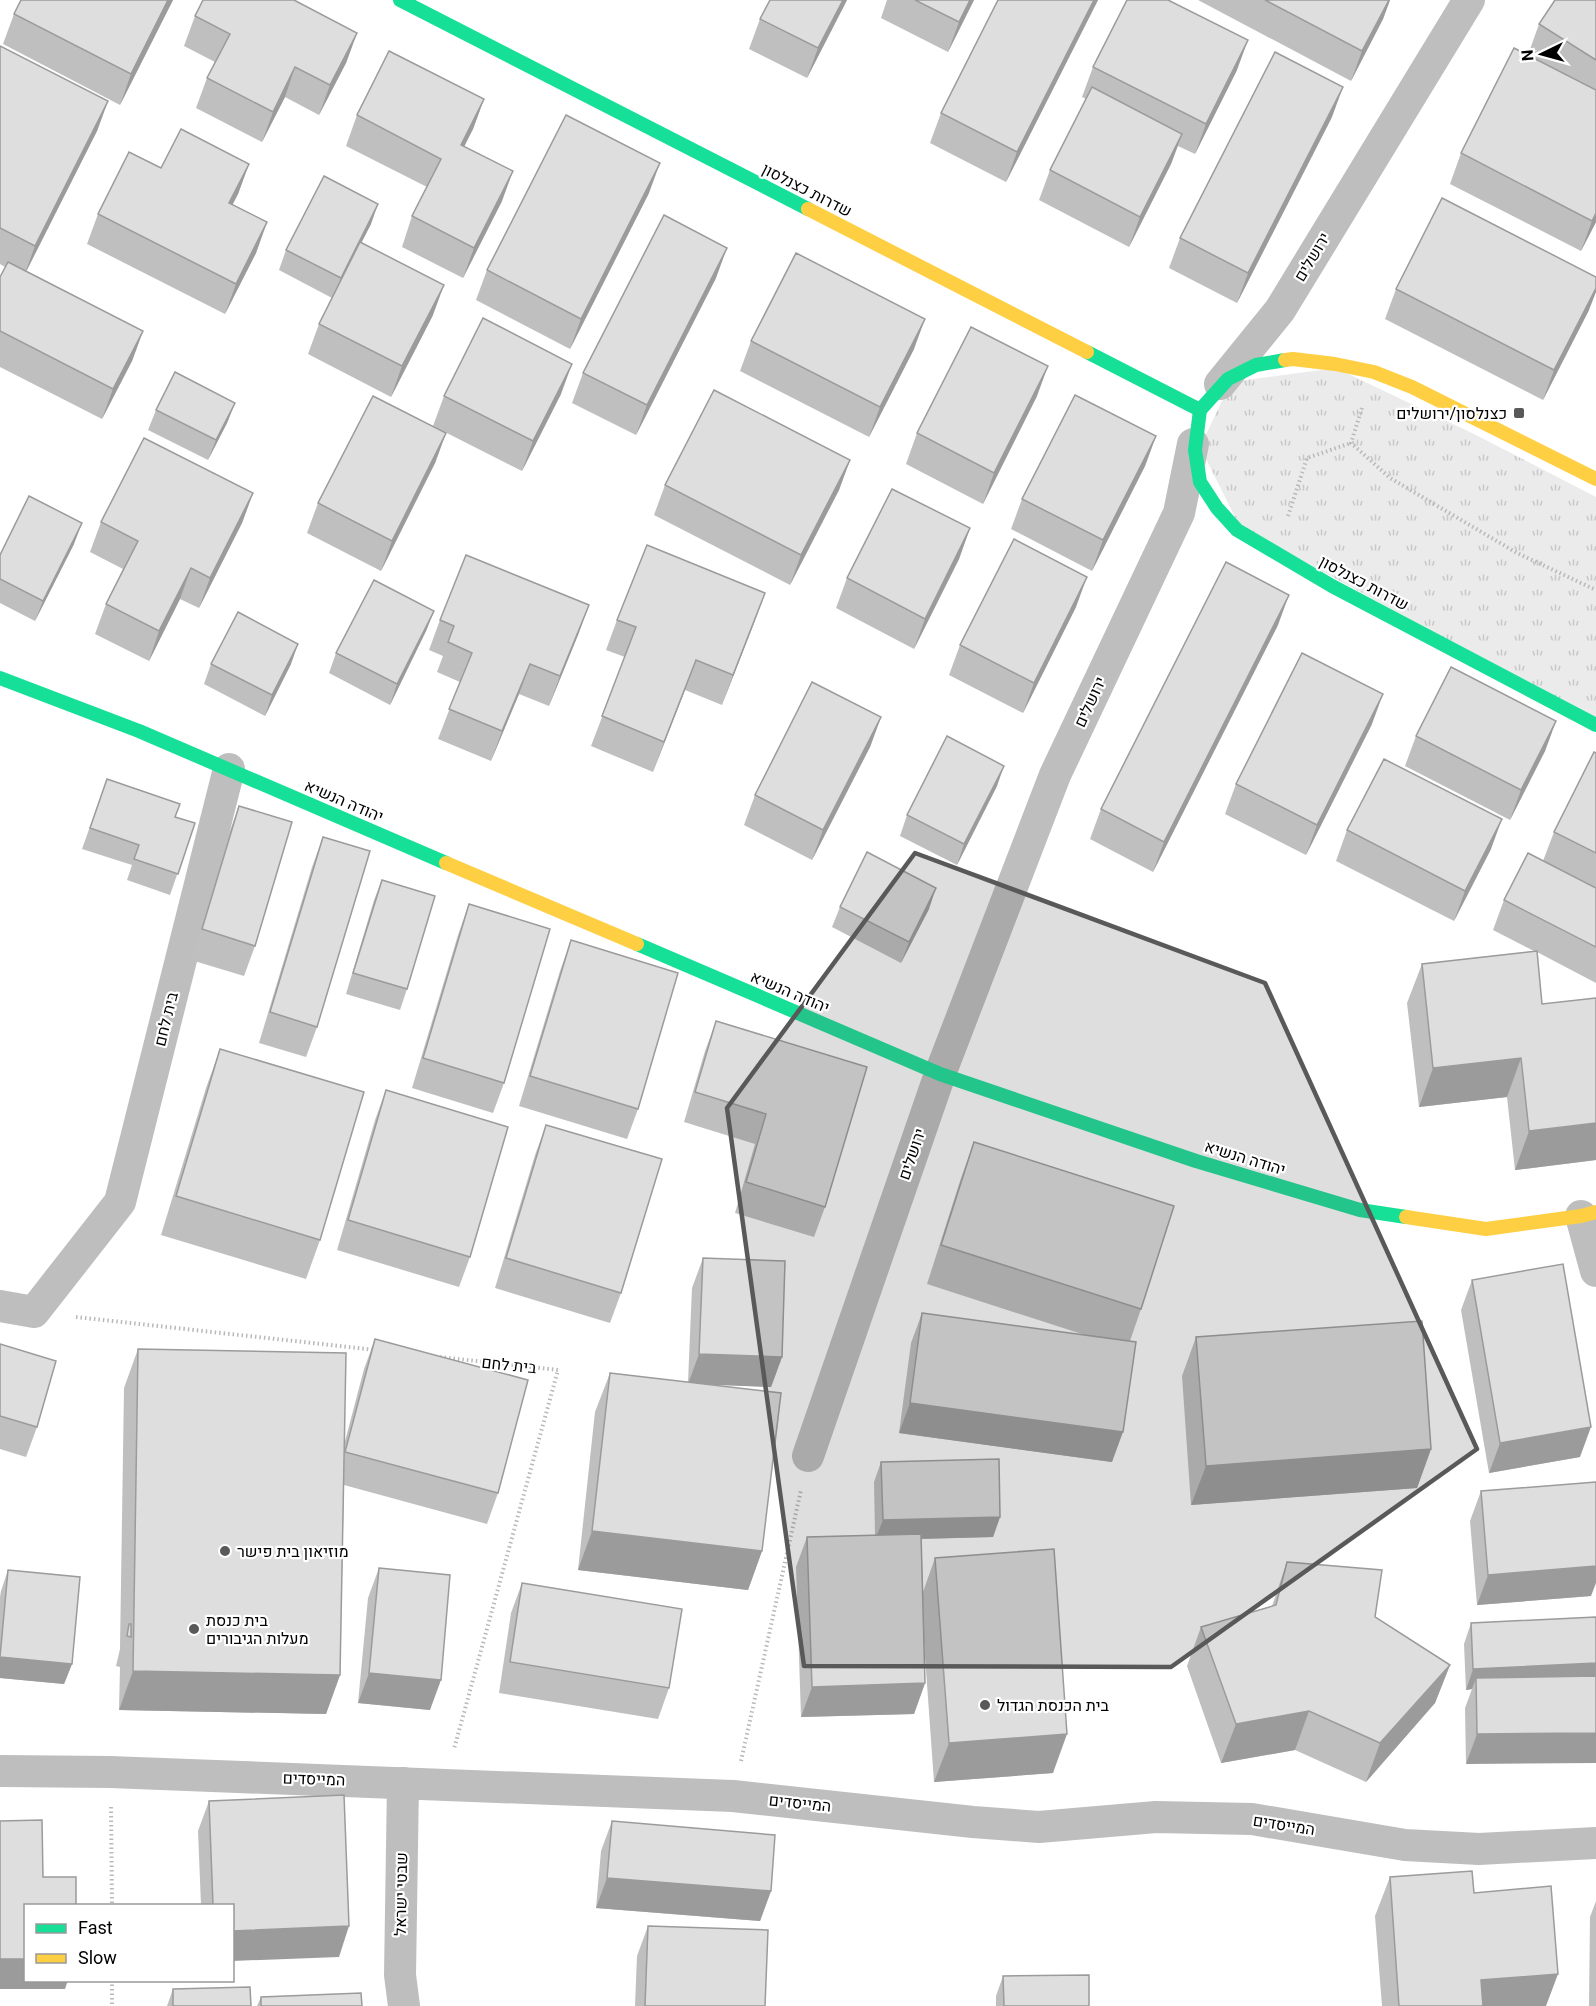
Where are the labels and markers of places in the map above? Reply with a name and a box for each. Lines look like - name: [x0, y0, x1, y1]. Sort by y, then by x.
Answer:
- place label: כצנלסון/ירושלים: [1396, 404, 1507, 423]
- marker: כצנלסון/ירושלים: [1512, 406, 1526, 420]
- place label: מוזיאון בית פישר: [237, 1542, 349, 1561]
- marker: מוזיאון בית פישר: [218, 1544, 232, 1558]
- place label: בית כנסת מעלות הגיבורים: [206, 1611, 309, 1648]
- marker: בית כנסת מעלות הגיבורים: [187, 1622, 201, 1636]
- place label: בית הכנסת הגדול: [997, 1696, 1110, 1715]
- marker: בית הכנסת הגדול: [978, 1698, 992, 1712]

